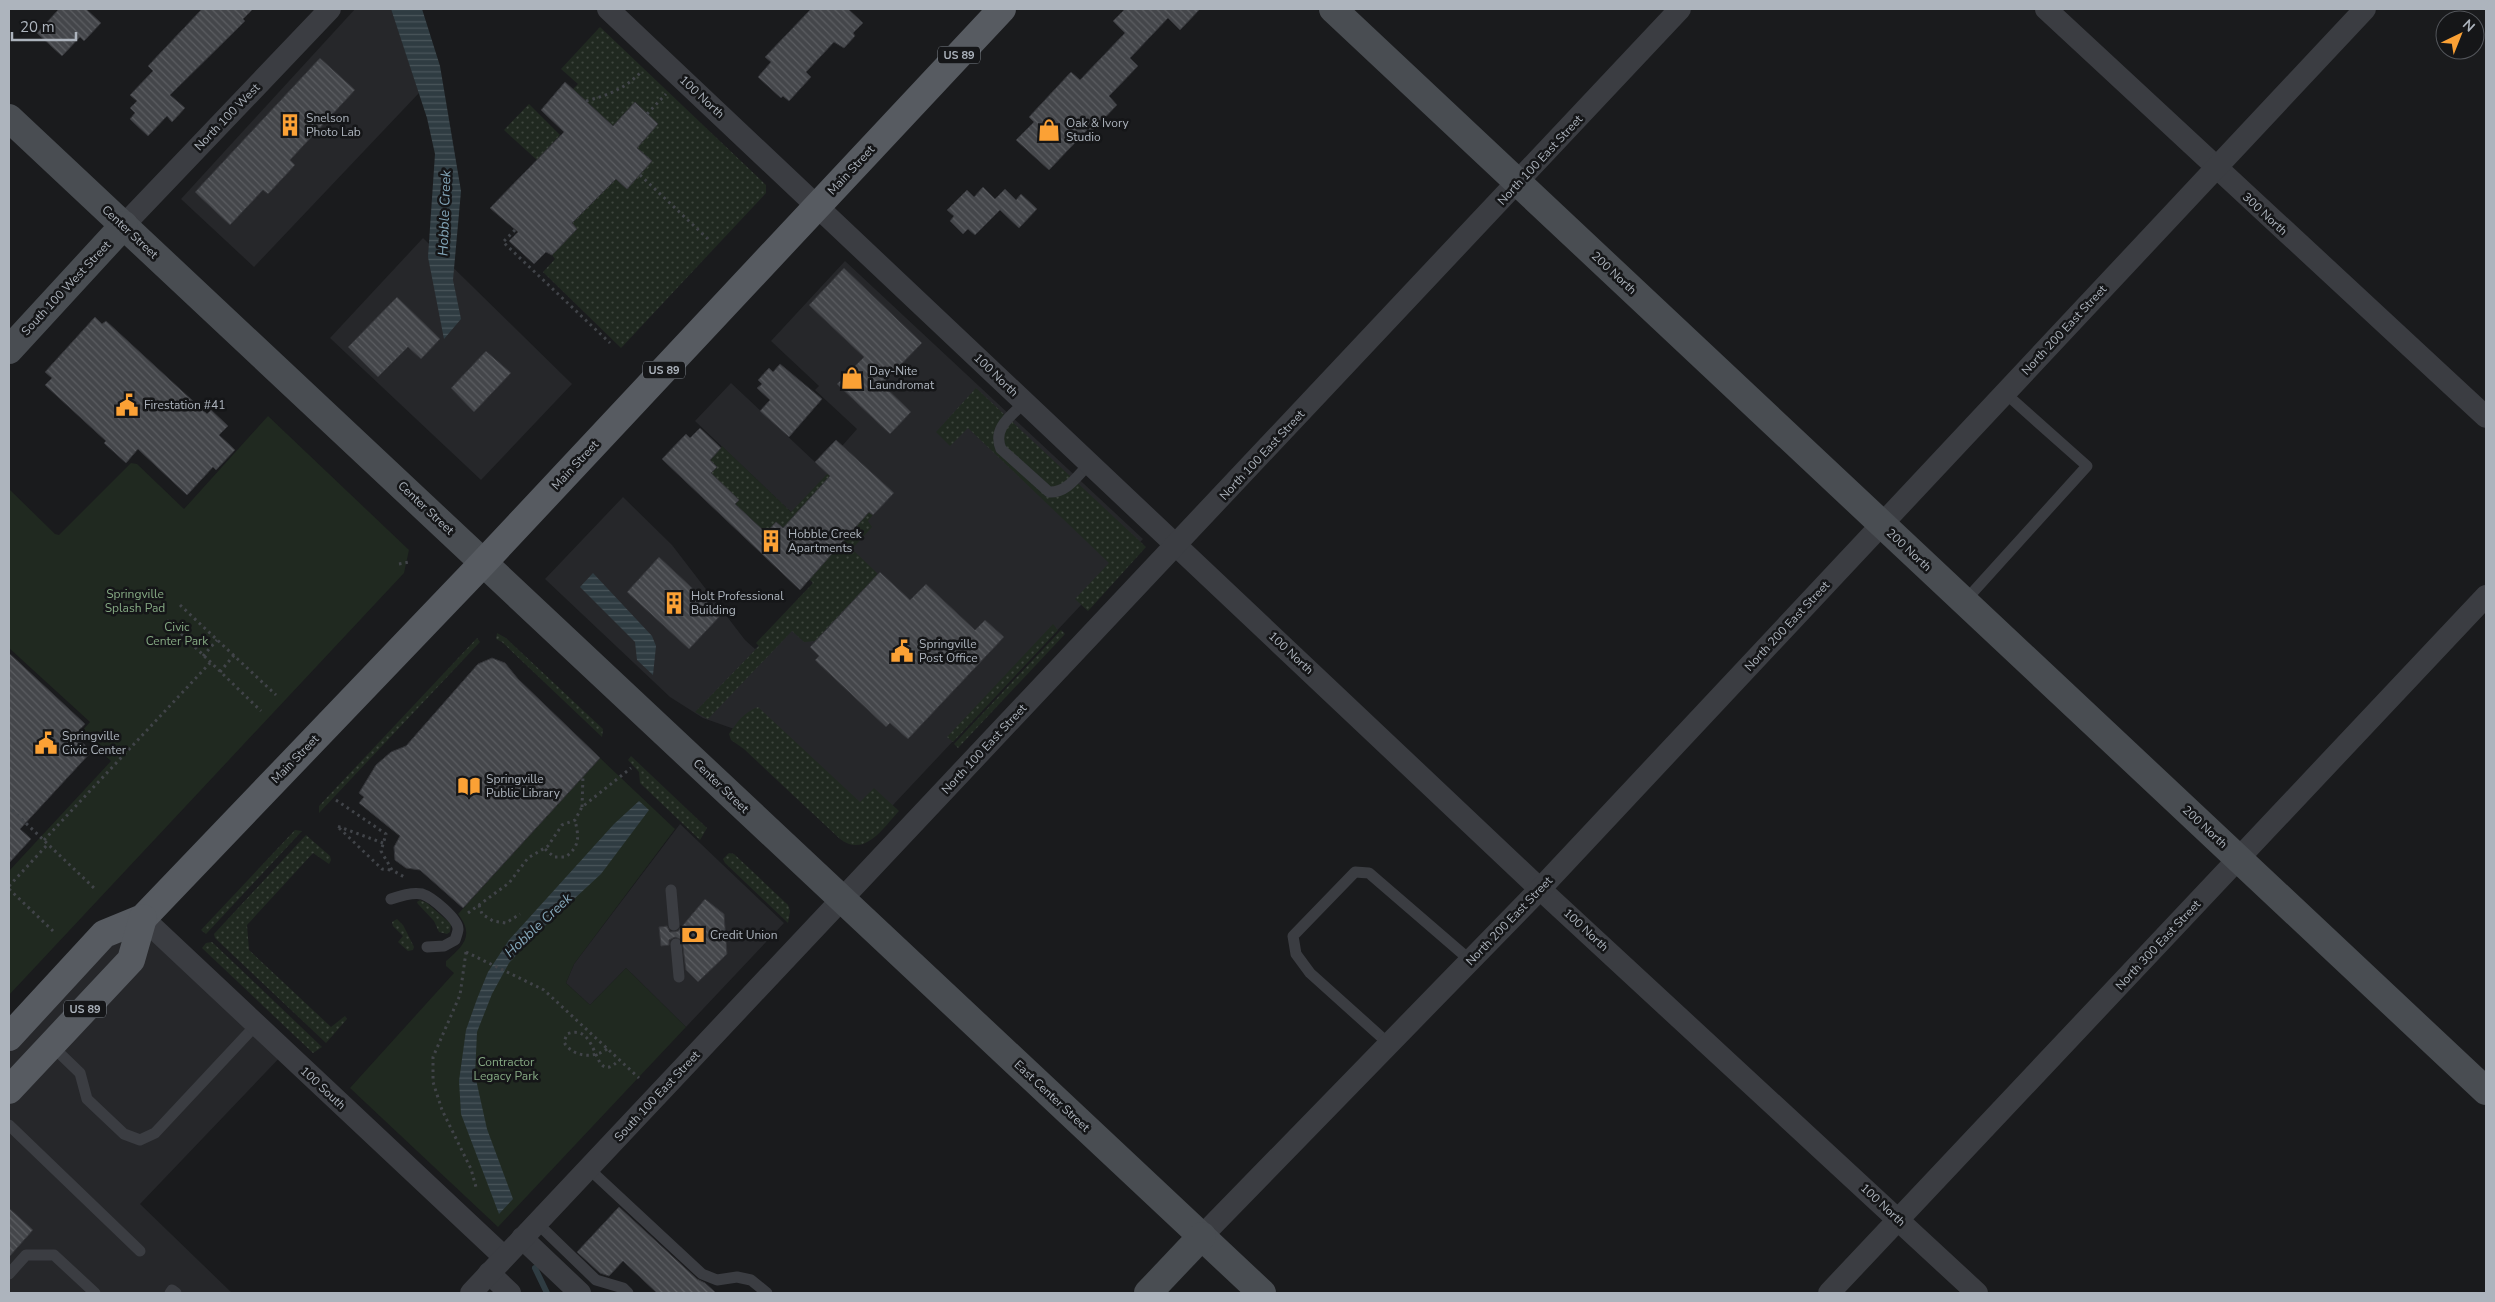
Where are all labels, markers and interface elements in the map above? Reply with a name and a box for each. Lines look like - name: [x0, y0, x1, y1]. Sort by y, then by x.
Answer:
- scale bar: [12, 10, 76, 42]
- north arrow: [2435, 10, 2485, 60]
- text: N: [2458, 15, 2479, 36]
- text: 20 m: [20, 17, 55, 37]
- road number: US 89: [938, 46, 980, 64]
- street label: 100 North: [676, 72, 728, 122]
- street label: North 100 West: [191, 79, 264, 154]
- place label: Snelson Photo Lab: [306, 110, 361, 140]
- street label: North 100 East Street: [1494, 111, 1587, 209]
- building icon: Snelson Photo Lab: [277, 112, 303, 138]
- place label: Oak & Ivory Studio: [1066, 115, 1130, 145]
- shop icon: Oak & Ivory Studio: [1036, 117, 1062, 143]
- street label: Main Street: [824, 141, 879, 198]
- water label: Hobble Creek: [434, 169, 456, 256]
- street label: 300 North: [2239, 189, 2291, 239]
- street label: Center Street: [98, 202, 162, 263]
- street label: South 100 West Street: [18, 237, 115, 339]
- street label: 200 North: [1588, 248, 1640, 298]
- street label: North 200 East Street: [2018, 281, 2111, 379]
- street label: 100 North: [970, 350, 1022, 400]
- road number: US 89: [643, 362, 685, 378]
- place label: Day-Nite Laundromat: [869, 363, 935, 393]
- shop icon: Day-Nite Laundromat: [839, 365, 865, 391]
- public building icon: Firestation #41: [114, 392, 140, 418]
- place label: Firestation #41: [144, 397, 225, 413]
- street label: North 100 East Street: [1216, 406, 1309, 504]
- street label: Main Street: [548, 436, 603, 493]
- street label: Center Street: [394, 478, 458, 539]
- street label: 200 North: [1883, 525, 1935, 575]
- place label: Hobble Creek Apartments: [788, 526, 863, 556]
- building icon: Hobble Creek Apartments: [758, 528, 784, 554]
- street label: North 200 East Street: [1741, 577, 1834, 675]
- park label: Springville Splash Pad: [105, 586, 165, 616]
- place label: Holt Professional Building: [691, 588, 784, 618]
- building icon: Holt Professional Building: [661, 590, 687, 616]
- park label: Civic Center Park: [146, 619, 209, 649]
- street label: 100 North: [1265, 628, 1317, 678]
- place label: Springville Post Office: [919, 636, 978, 666]
- public building icon: Springville Post Office: [889, 638, 915, 664]
- street label: North 100 East Street: [938, 700, 1031, 798]
- place label: Springville Civic Center: [62, 728, 127, 758]
- public building icon: Springville Civic Center: [33, 730, 59, 756]
- street label: Main Street: [268, 731, 323, 787]
- street label: Center Street: [690, 755, 753, 817]
- place label: Springville Public Library: [486, 771, 561, 801]
- library icon: Springville Public Library: [456, 773, 482, 799]
- street label: 200 North: [2179, 802, 2231, 852]
- street label: North 200 East Street: [1462, 872, 1556, 969]
- water label: Hobble Creek: [500, 888, 577, 962]
- street label: North 300 East Street: [2112, 896, 2205, 994]
- street label: 100 North: [1560, 905, 1612, 955]
- bank icon: Credit Union: [680, 922, 706, 948]
- place label: Credit Union: [710, 927, 778, 943]
- road number: US 89: [64, 1001, 106, 1018]
- street label: South 100 East Street: [611, 1047, 704, 1145]
- park label: Contractor Legacy Park: [473, 1054, 540, 1084]
- street label: East Center Street: [1011, 1057, 1094, 1136]
- street label: 100 South: [297, 1063, 349, 1113]
- street label: 100 North: [1857, 1180, 1909, 1230]

